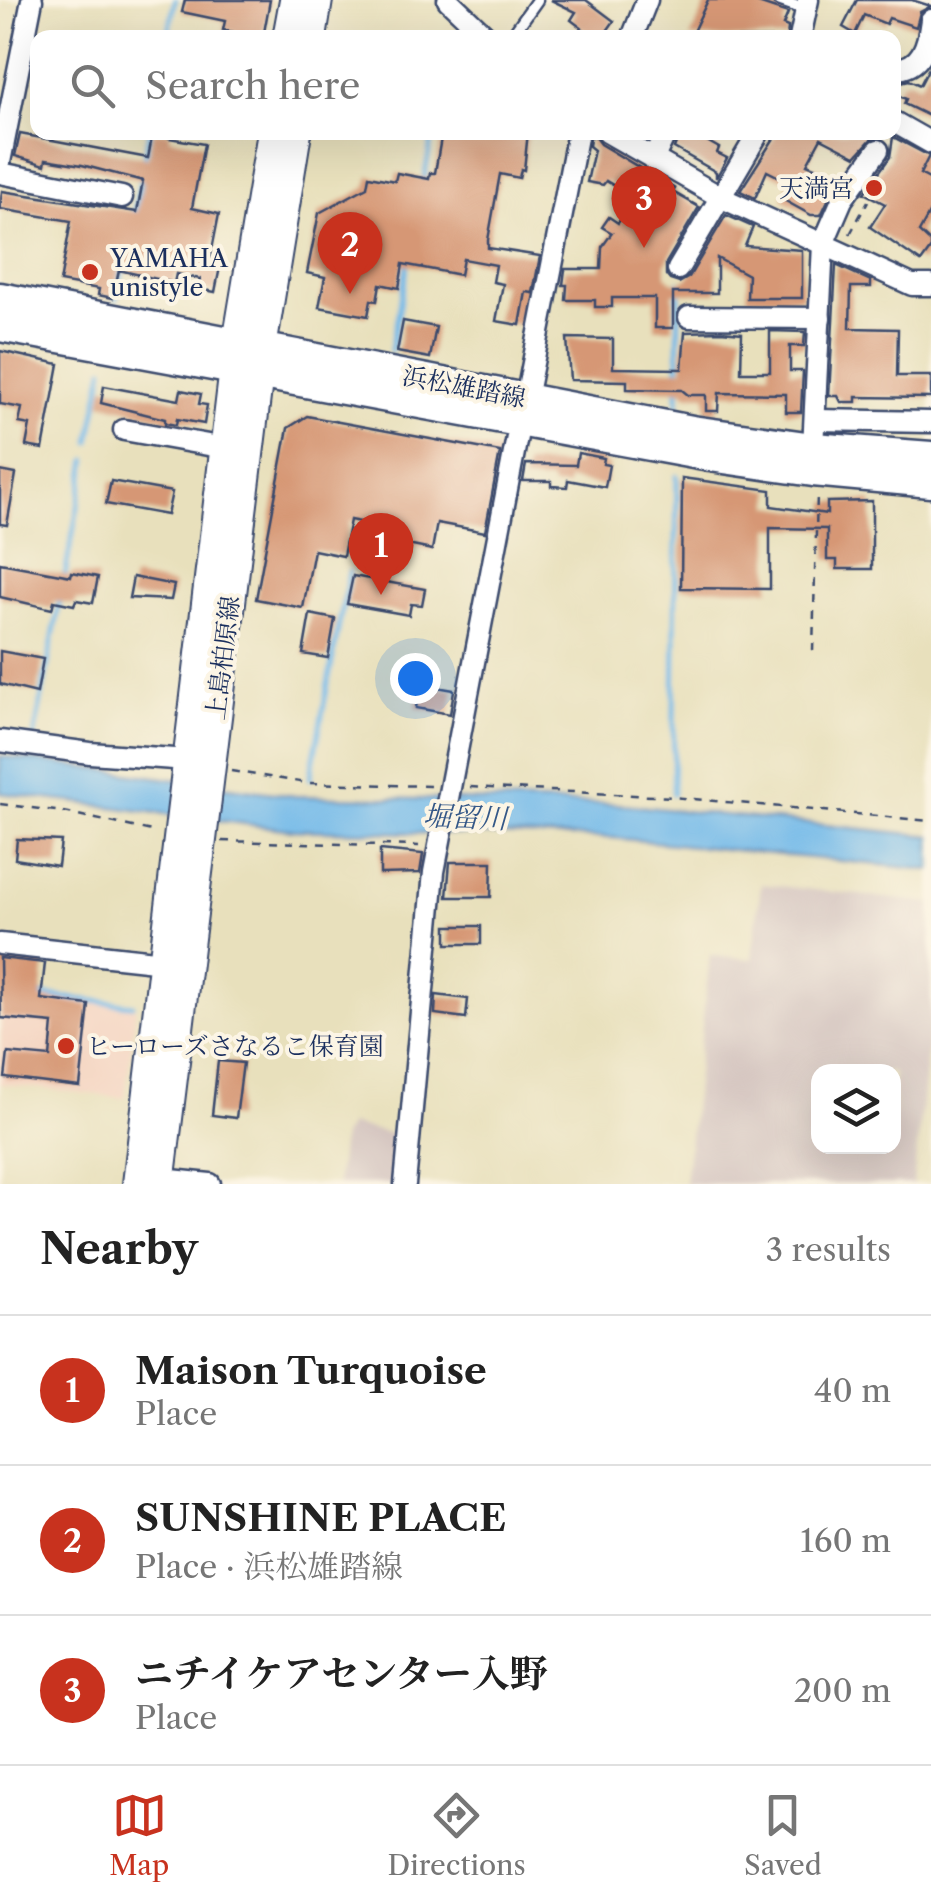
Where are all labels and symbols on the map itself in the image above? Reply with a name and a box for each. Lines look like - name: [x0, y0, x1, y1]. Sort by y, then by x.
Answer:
- pin: 3: [612, 166, 676, 248]
- place label: 天満宮: [779, 173, 854, 204]
- marker: 天満宮: [863, 177, 885, 199]
- pin: 2: [318, 212, 382, 294]
- place label: YAMAHA unistyle: [109, 243, 229, 303]
- marker: YAMAHA unistyle: [79, 261, 101, 283]
- street label: 浜松雄踏線: [400, 360, 528, 414]
- pin: 1: [348, 512, 414, 595]
- street label: 上島柏原線: [200, 594, 246, 722]
- your location: [390, 653, 441, 704]
- water label: 堀留川: [422, 799, 511, 836]
- place label: ヒーローズさなるこ保育園: [86, 1031, 384, 1062]
- marker: ヒーローズさなるこ保育園: [55, 1035, 77, 1057]

